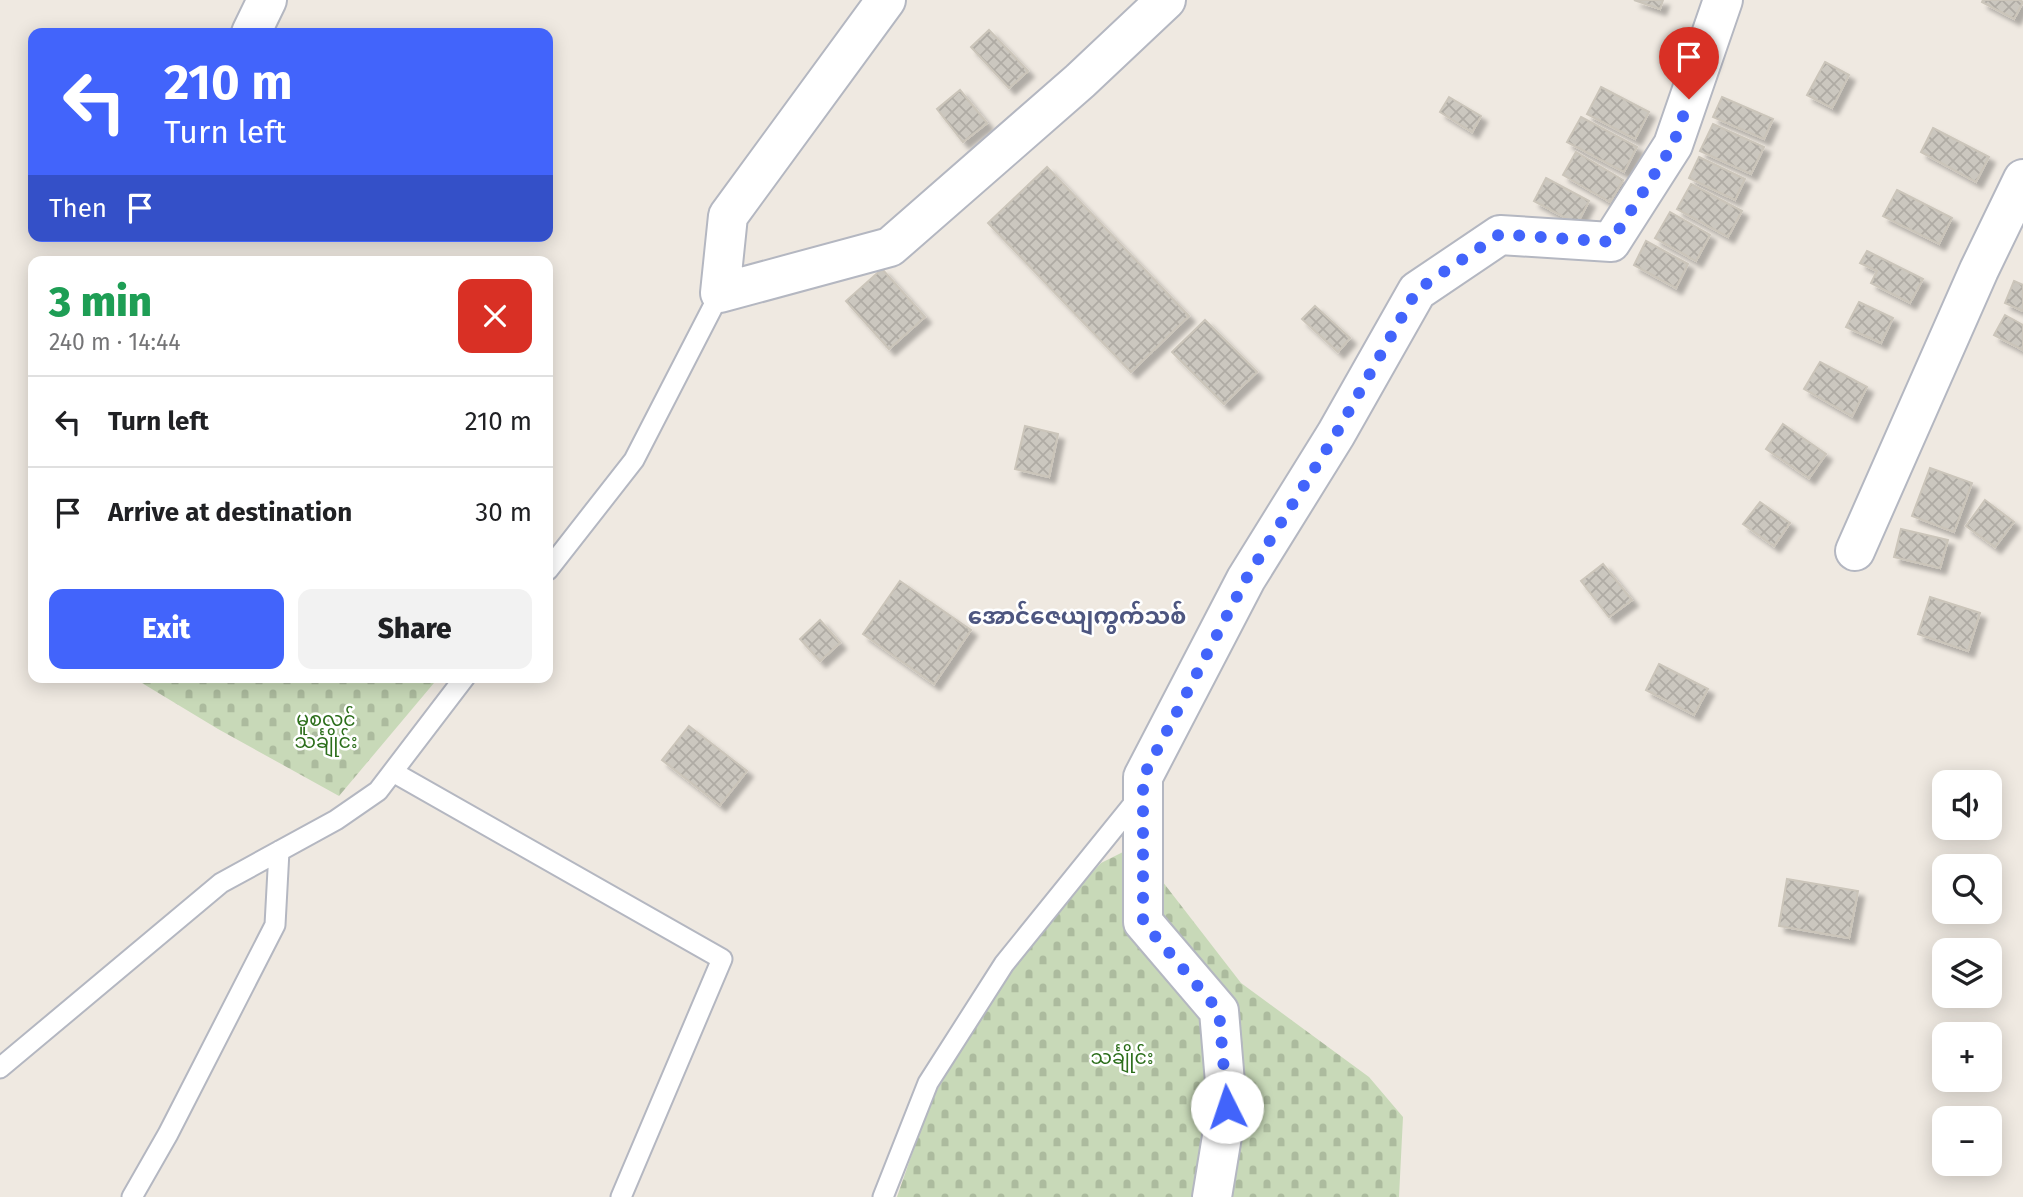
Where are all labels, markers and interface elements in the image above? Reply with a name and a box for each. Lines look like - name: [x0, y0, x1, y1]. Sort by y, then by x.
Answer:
- pin: [1659, 27, 1719, 99]
- icon: arrive: [1670, 38, 1708, 76]
- text: 210 m: [164, 53, 293, 112]
- icon: left: [49, 56, 140, 147]
- text: Turn left: [164, 113, 286, 151]
- icon: arrive: [121, 189, 159, 227]
- text: Then: [49, 193, 107, 224]
- text: 3 min: [49, 277, 152, 327]
- button: close: [458, 279, 532, 353]
- text: 240 m · 14:44: [49, 328, 180, 356]
- icon: left: [49, 403, 87, 441]
- text: Turn left: [108, 406, 209, 437]
- text: 210 m: [465, 406, 532, 437]
- icon: arrive: [49, 494, 87, 532]
- text: Arrive at destination: [108, 497, 352, 528]
- text: 30 m: [475, 497, 532, 528]
- button: Exit: [49, 589, 284, 669]
- button: Share: [298, 589, 532, 669]
- district label: အောင်ဇေယျကွက်သစ်: [968, 600, 1186, 636]
- park label: မူစလင် သင်္ချိုင်း: [294, 705, 358, 757]
- map controls: [1932, 770, 2002, 1176]
- button: sound: [1932, 770, 2002, 840]
- button: search: [1932, 854, 2002, 924]
- button: layers: [1932, 938, 2002, 1008]
- button: +: [1932, 1022, 2002, 1092]
- park label: သင်္ချိုင်း: [1090, 1043, 1154, 1073]
- position arrow: [1190, 1070, 1264, 1144]
- button: −: [1932, 1106, 2002, 1176]

